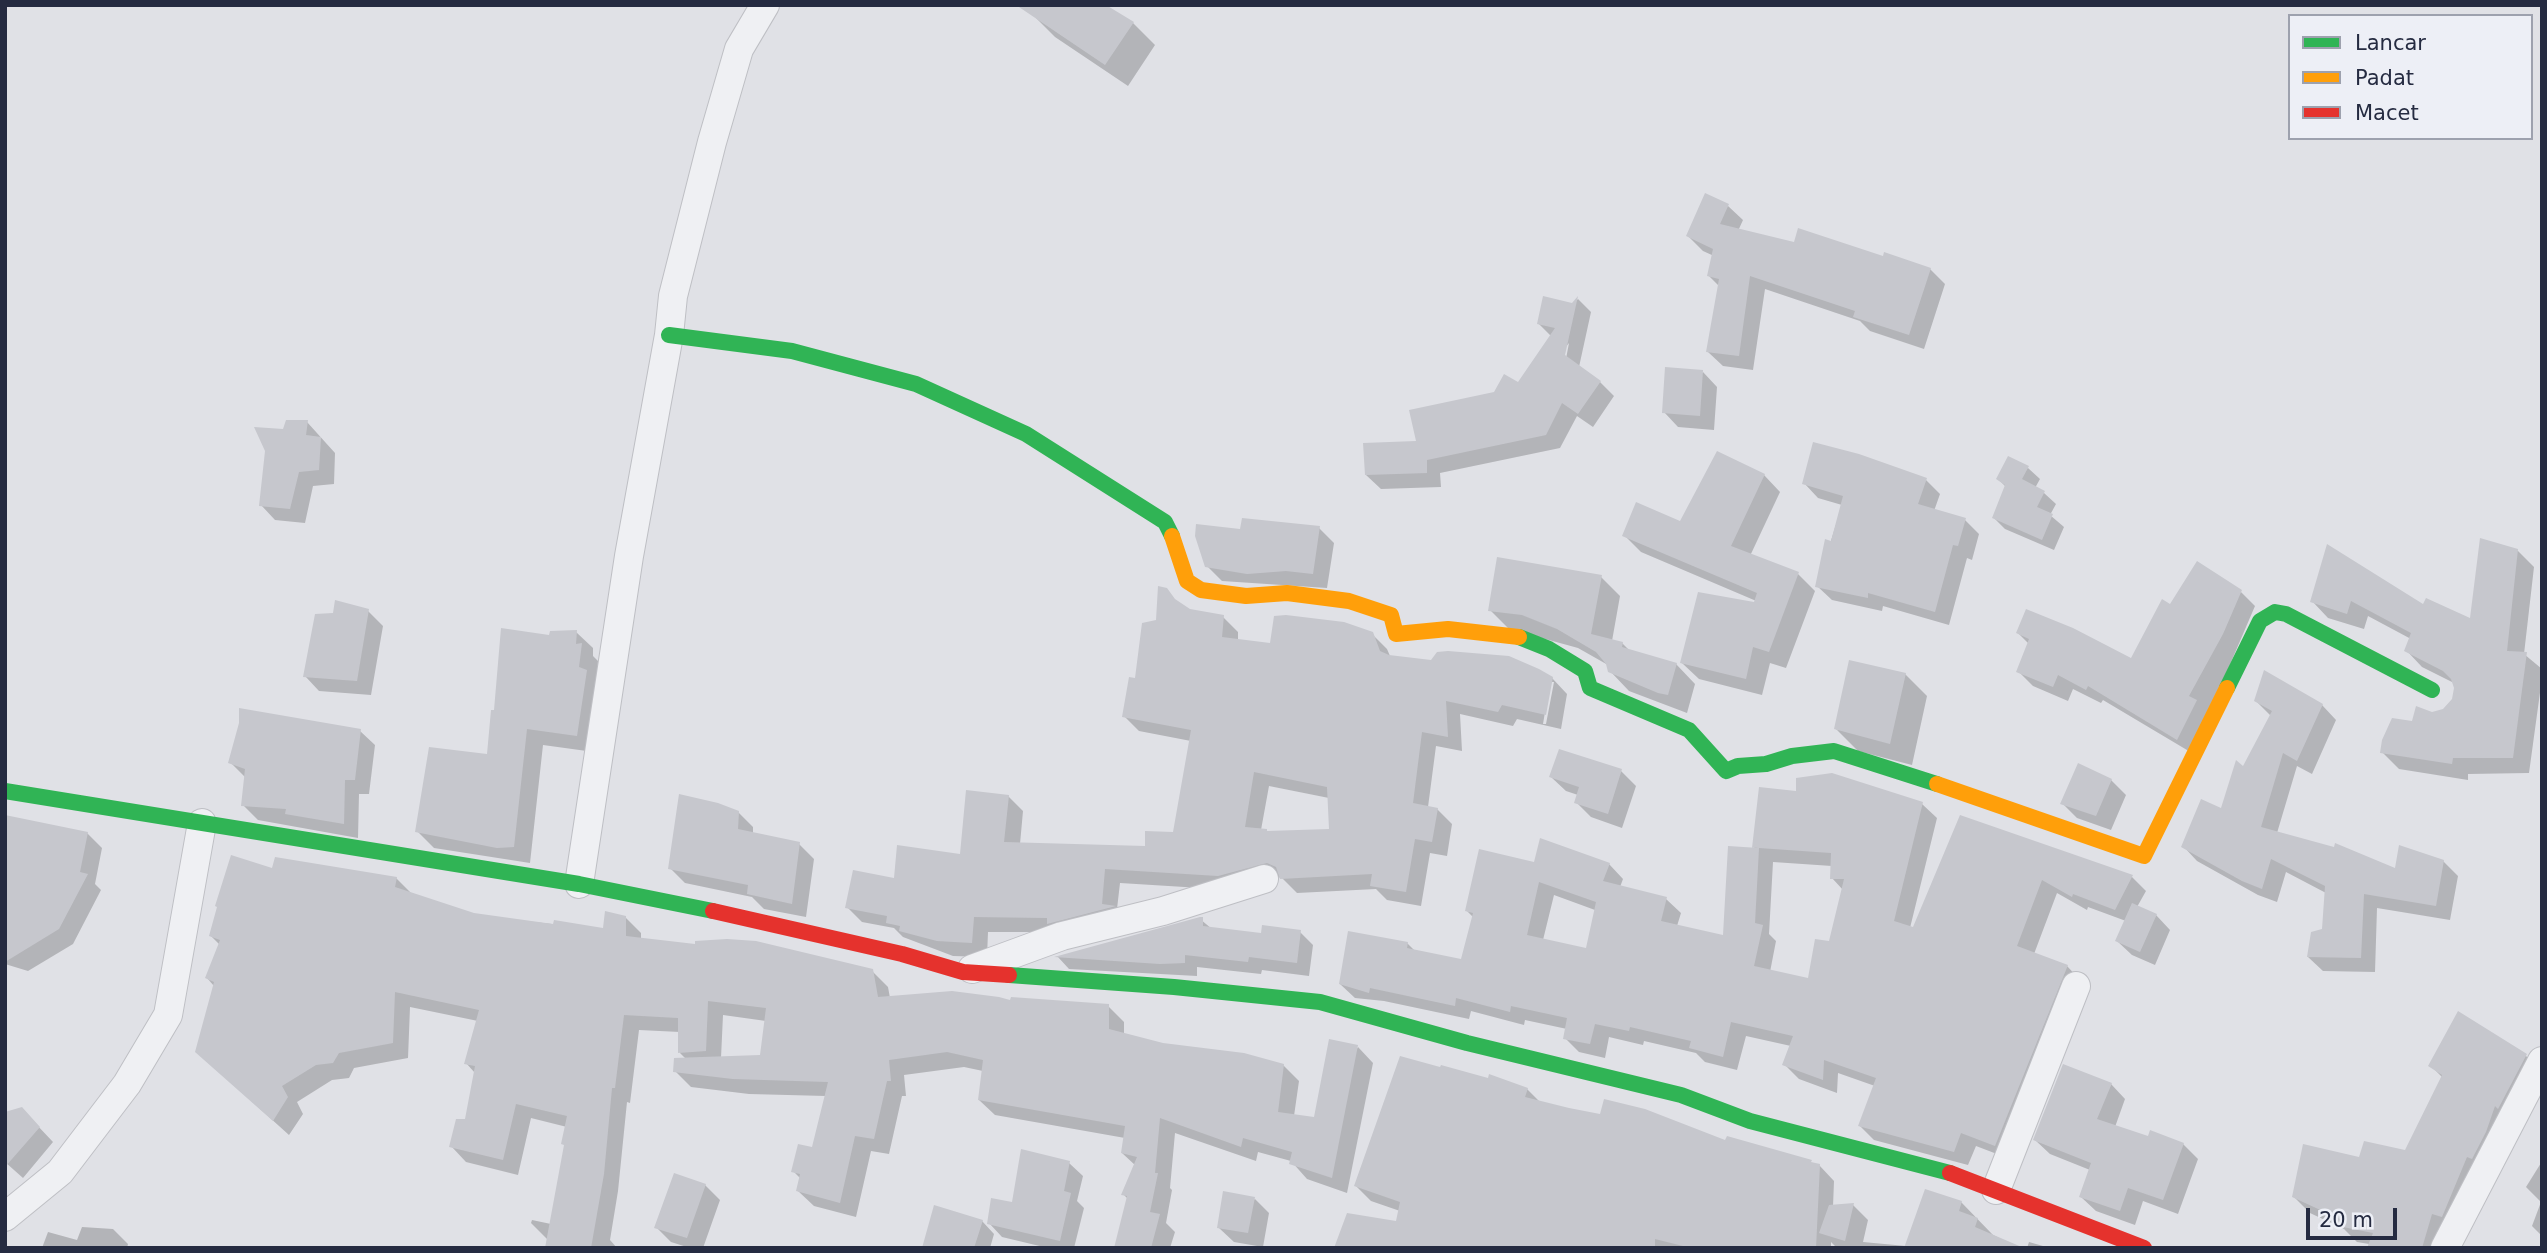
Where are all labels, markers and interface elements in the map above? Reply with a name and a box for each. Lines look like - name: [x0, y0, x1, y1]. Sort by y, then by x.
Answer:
- legend: [2288, 14, 2533, 140]
- text: Lancar: [2355, 31, 2426, 55]
- text: Padat: [2355, 66, 2414, 90]
- text: Macet: [2355, 101, 2419, 125]
- scale bar: [2309, 1194, 2400, 1238]
- text: 20 m: [2319, 1208, 2373, 1232]

